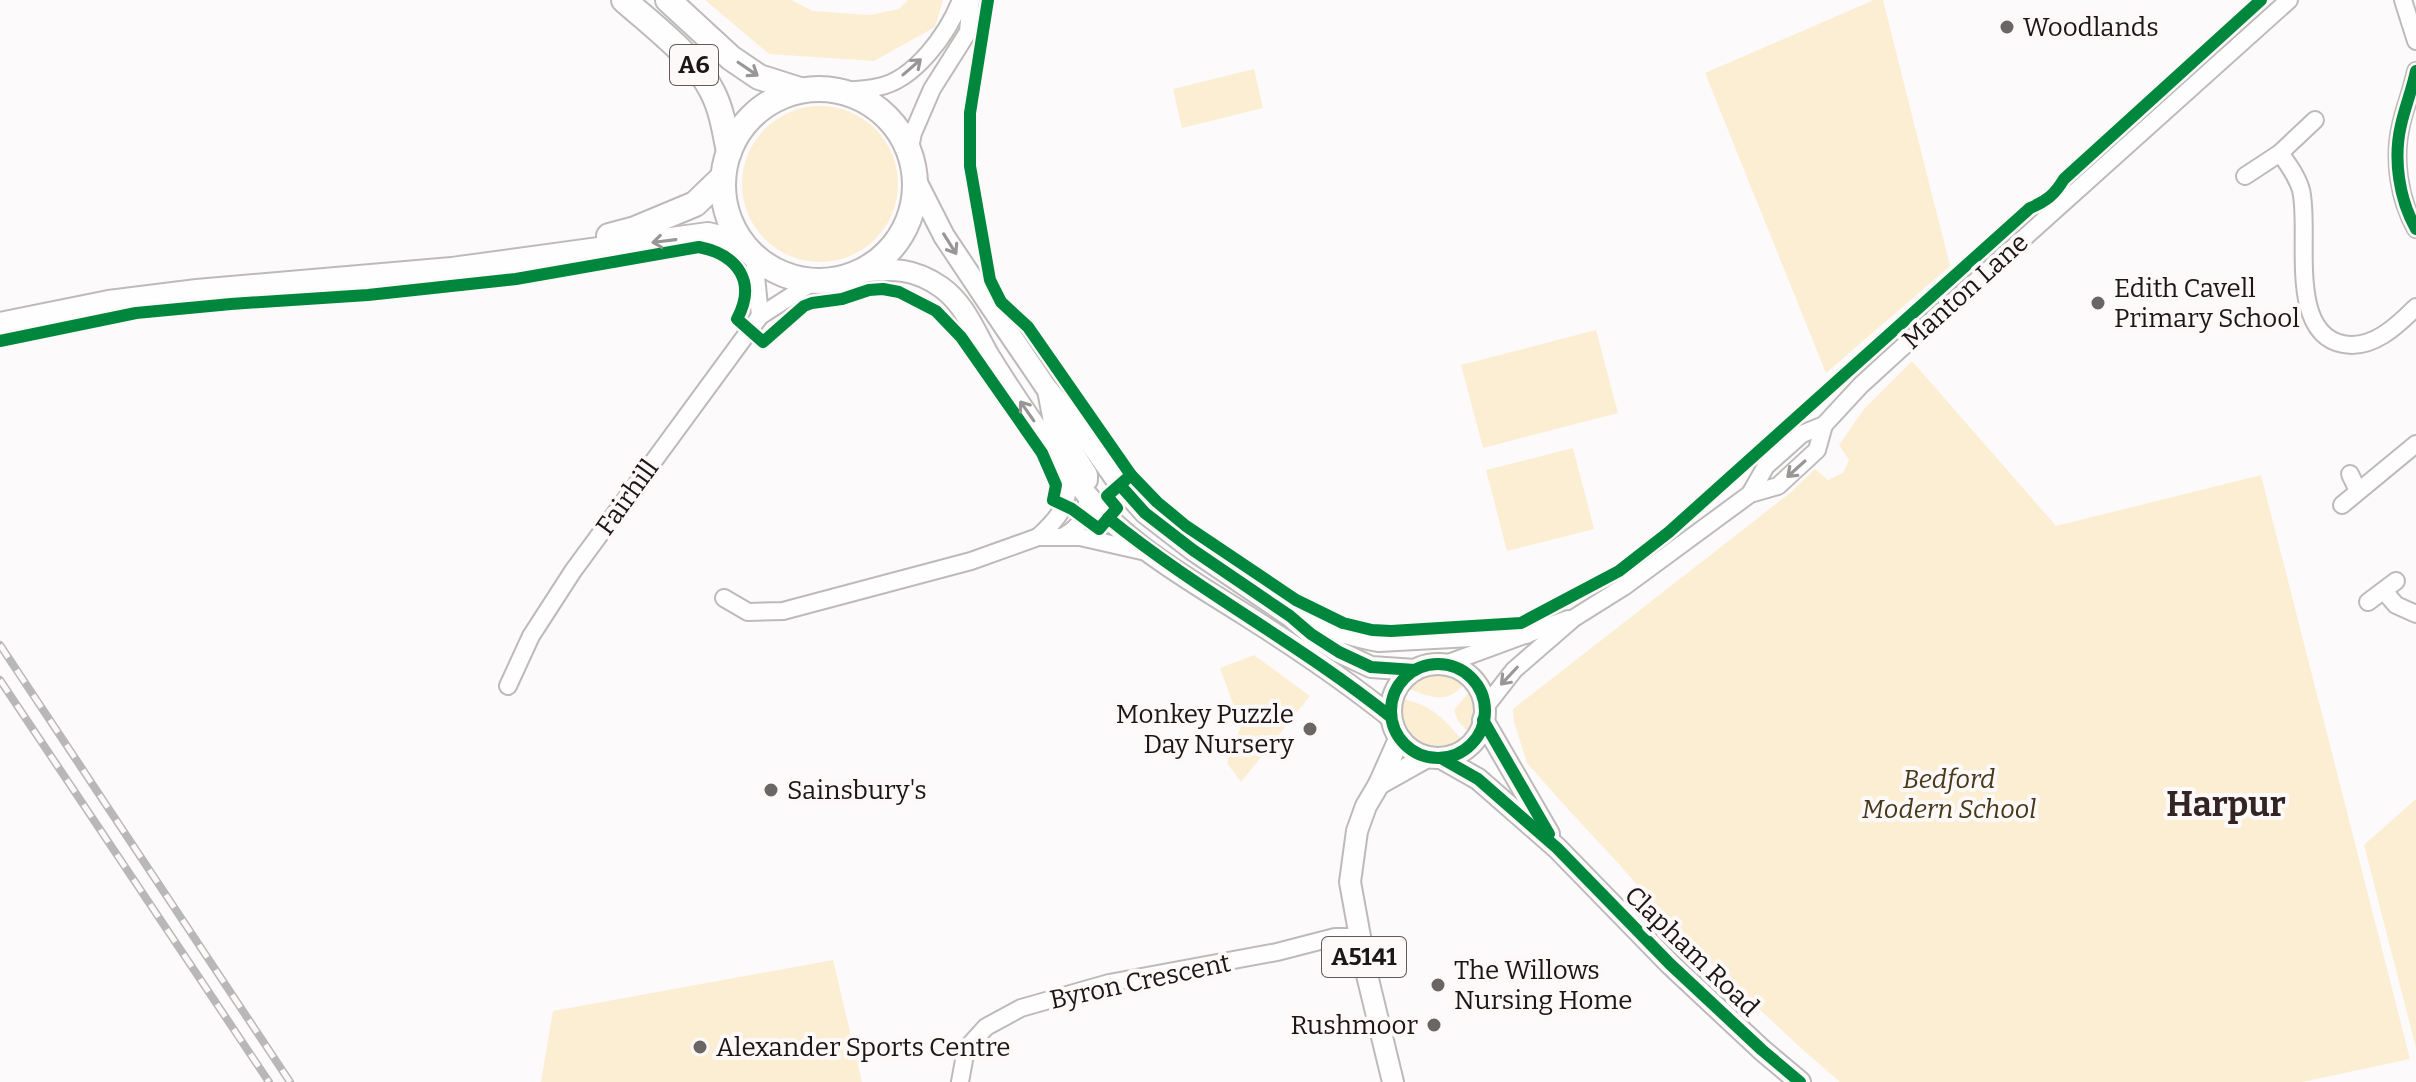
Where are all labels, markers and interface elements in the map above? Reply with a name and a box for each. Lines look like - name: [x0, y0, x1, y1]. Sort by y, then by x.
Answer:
- place label: Woodlands: [2023, 12, 2159, 43]
- marker: Woodlands: [1998, 18, 2016, 36]
- road number: A6: [670, 45, 718, 85]
- one-way arrow: [902, 58, 922, 76]
- one-way arrow: [736, 61, 758, 78]
- street label: Manton Lane: [1896, 227, 2034, 356]
- one-way arrow: [941, 232, 958, 254]
- one-way arrow: [652, 234, 678, 249]
- place label: Edith Cavell Primary School: [2114, 273, 2300, 334]
- marker: Edith Cavell Primary School: [2089, 294, 2107, 312]
- one-way arrow: [1019, 401, 1035, 423]
- street label: Fairhill: [590, 454, 665, 541]
- one-way arrow: [1786, 459, 1806, 478]
- one-way arrow: [1500, 666, 1519, 686]
- place label: Monkey Puzzle Day Nursery: [1116, 699, 1294, 760]
- marker: Monkey Puzzle Day Nursery: [1301, 720, 1319, 738]
- park label: Bedford Modern School: [1862, 764, 2036, 825]
- place label: Sainsbury's: [787, 775, 927, 806]
- marker: Sainsbury's: [762, 781, 780, 799]
- district label: Harpur: [2166, 784, 2286, 825]
- street label: Clapham Road: [1618, 880, 1765, 1023]
- road number: A5141: [1322, 937, 1406, 977]
- street label: Byron Crescent: [1047, 947, 1234, 1016]
- place label: The Willows Nursing Home: [1454, 955, 1632, 1016]
- marker: The Willows Nursing Home: [1429, 976, 1447, 994]
- place label: Rushmoor: [1290, 1010, 1419, 1041]
- marker: Rushmoor: [1425, 1016, 1443, 1034]
- place label: Alexander Sports Centre: [716, 1032, 1010, 1063]
- marker: Alexander Sports Centre: [691, 1038, 709, 1056]

